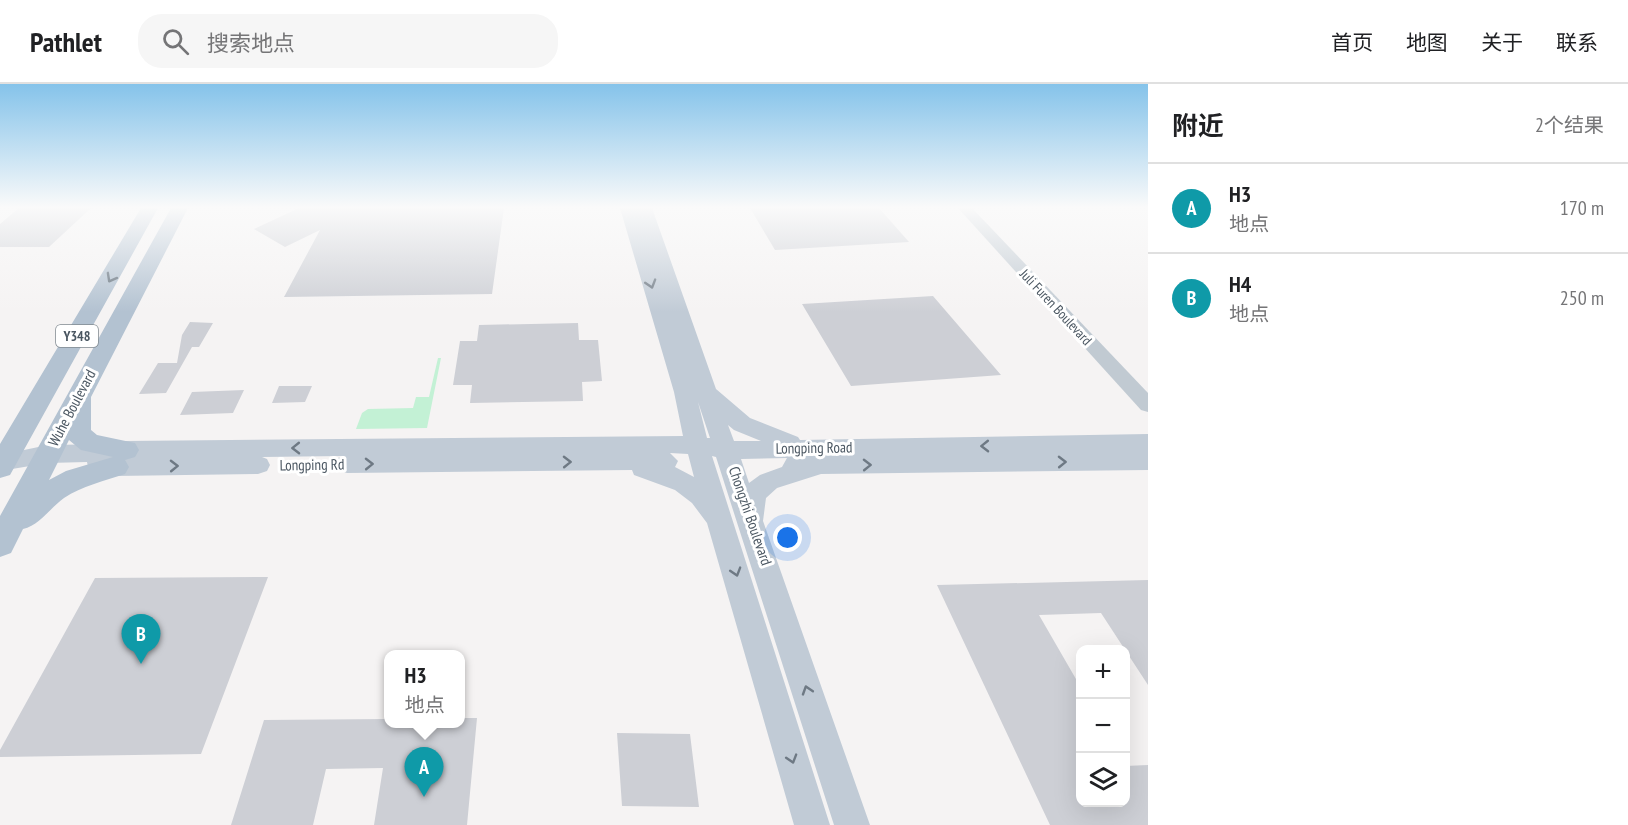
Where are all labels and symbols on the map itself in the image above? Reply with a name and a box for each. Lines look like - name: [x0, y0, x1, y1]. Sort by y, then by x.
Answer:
- street label: Juli Furen Boulevard: [1015, 264, 1096, 349]
- one-way arrow: [107, 272, 118, 282]
- one-way arrow: [644, 278, 657, 289]
- road number: Y348: [56, 325, 98, 347]
- street label: Wuhe Boulevard: [43, 366, 100, 449]
- street label: Longping Road: [775, 437, 853, 458]
- one-way arrow: [980, 440, 989, 452]
- one-way arrow: [292, 442, 301, 454]
- street label: Longping Rd: [279, 454, 345, 475]
- one-way arrow: [563, 456, 572, 468]
- one-way arrow: [1057, 456, 1066, 468]
- one-way arrow: [364, 458, 373, 470]
- one-way arrow: [862, 458, 871, 471]
- one-way arrow: [169, 460, 178, 472]
- street label: Chongzhi Boulevard: [725, 464, 776, 568]
- your location: [773, 523, 802, 552]
- one-way arrow: [729, 566, 741, 577]
- pin: B: [122, 614, 160, 664]
- one-way arrow: [802, 685, 815, 696]
- pin: A: [404, 748, 444, 797]
- one-way arrow: [785, 753, 797, 764]

